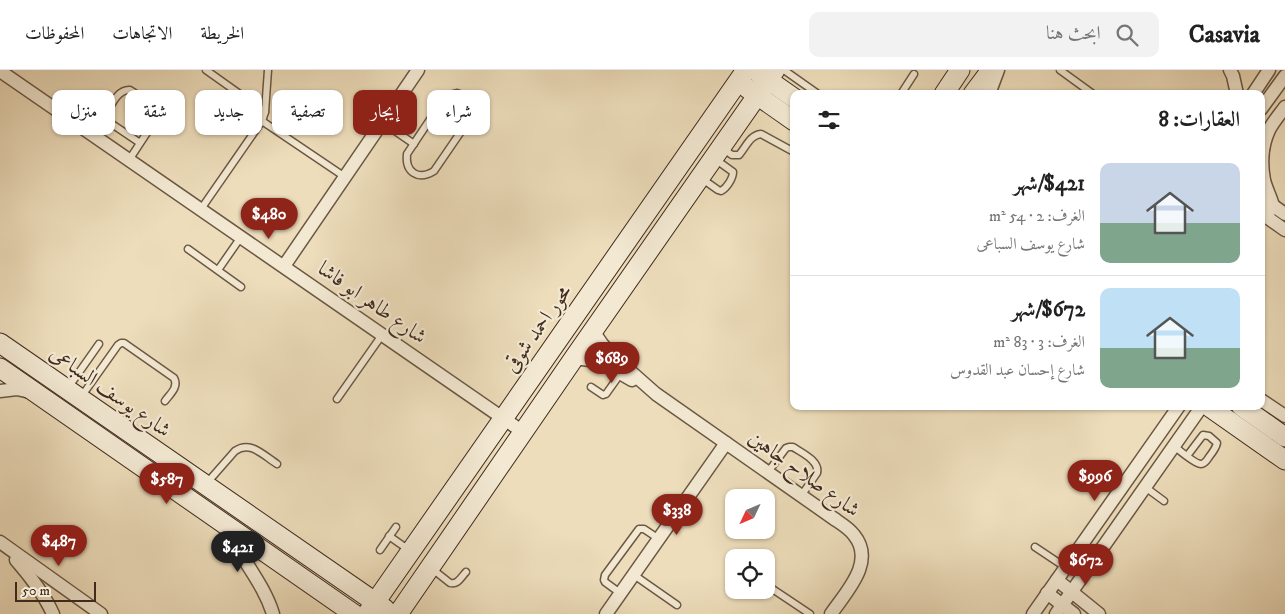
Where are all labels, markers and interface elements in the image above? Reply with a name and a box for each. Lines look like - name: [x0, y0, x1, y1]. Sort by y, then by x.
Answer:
- search box: [809, 12, 1159, 57]
- text: Casavia: [1189, 20, 1260, 50]
- icon: search: [1113, 21, 1141, 49]
- text: ابحث هنا: [1046, 22, 1101, 45]
- text: المحفوظات: [25, 23, 84, 45]
- text: الاتجاهات: [112, 23, 172, 45]
- text: الخريطة: [200, 23, 244, 45]
- chip: منزل: [52, 90, 115, 135]
- chip: شقة: [125, 90, 185, 135]
- chip: جديد: [195, 90, 262, 135]
- chip: تصفية: [272, 90, 343, 135]
- chip: إيجار: [353, 90, 417, 135]
- chip: شراء: [427, 90, 490, 135]
- icon: filters: [815, 106, 843, 134]
- text: العقارات: 8: [1158, 107, 1240, 133]
- text: $421/شهر: [1014, 171, 1085, 197]
- icon: home: [1140, 183, 1200, 243]
- pin: $480: [239, 198, 299, 240]
- text: $480: [252, 204, 286, 224]
- text: الغرف: 2 · 54 m²: [989, 206, 1085, 226]
- text: شارع يوسف السباعى: [977, 234, 1085, 254]
- street label: شارع طاهر ابو فاشا: [310, 256, 431, 353]
- street label: محور احمد شوقى: [498, 280, 578, 378]
- text: $672/شهر: [1011, 297, 1085, 323]
- icon: home: [1140, 308, 1200, 368]
- text: الغرف: 3 · 83 m²: [993, 332, 1085, 352]
- street label: شارع يوسف السباعى: [42, 341, 176, 447]
- pin: $689: [582, 342, 642, 384]
- text: $689: [595, 348, 629, 368]
- text: شارع إحسان عبد القدوس: [950, 360, 1085, 380]
- street label: شارع صلاح جاهين: [740, 425, 865, 527]
- pin: $996: [1065, 460, 1125, 502]
- pin: $587: [137, 462, 197, 505]
- text: $996: [1078, 466, 1112, 486]
- text: $587: [150, 469, 184, 489]
- north arrow: [725, 489, 775, 539]
- map controls: [725, 489, 775, 599]
- pin: $338: [647, 494, 707, 536]
- text: $338: [663, 500, 691, 520]
- pin: $487: [29, 524, 89, 567]
- pin: $421: [208, 530, 268, 573]
- text: $487: [42, 531, 76, 551]
- text: $421: [222, 537, 254, 557]
- pin: $672: [1056, 544, 1116, 586]
- button: locate: [725, 549, 775, 599]
- text: $672: [1069, 550, 1103, 570]
- scale bar: [15, 579, 96, 602]
- text: 50 m: [22, 582, 50, 600]

